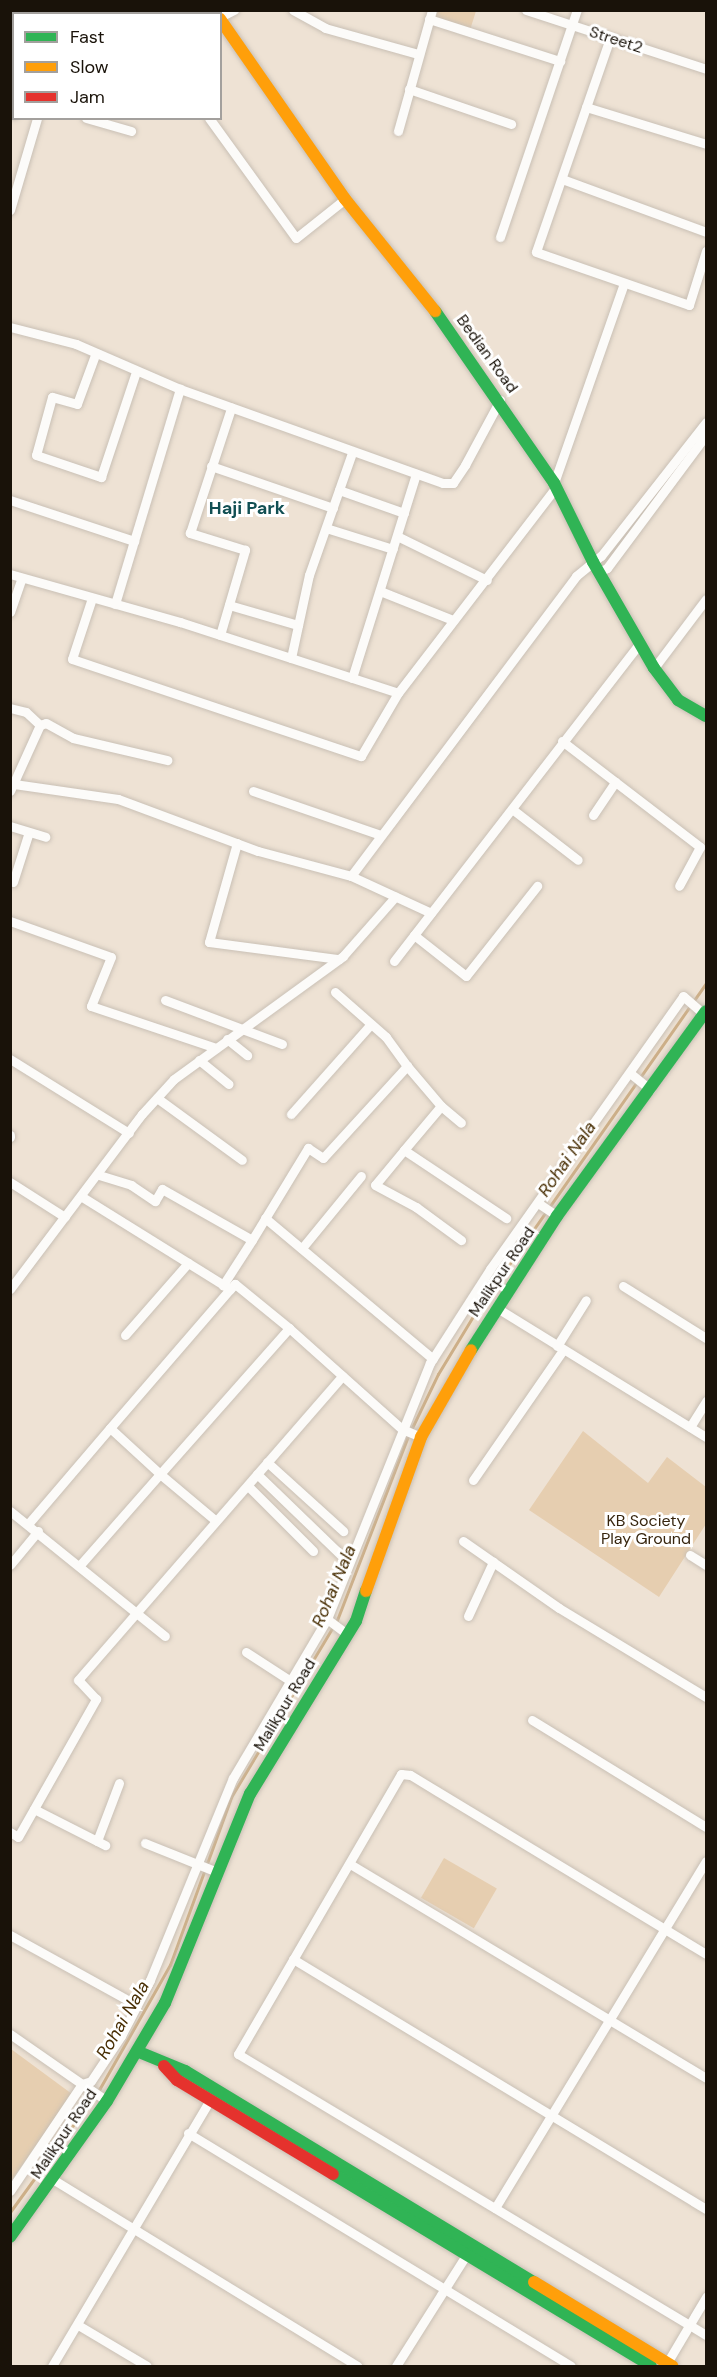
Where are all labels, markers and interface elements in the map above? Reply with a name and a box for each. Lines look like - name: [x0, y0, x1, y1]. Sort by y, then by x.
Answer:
- legend: [12, 12, 222, 120]
- street label: Street2: [587, 22, 645, 58]
- text: Fast: [70, 25, 105, 49]
- text: Slow: [70, 55, 109, 79]
- text: Jam: [70, 85, 105, 109]
- street label: Bedian Road: [452, 311, 522, 397]
- district label: Haji Park: [209, 497, 285, 519]
- water label: Rohai Nala: [533, 1117, 601, 1201]
- street label: Malikpur Road: [465, 1223, 539, 1321]
- park label: KB Society Play Ground: [601, 1511, 691, 1549]
- water label: Rohai Nala: [307, 1542, 361, 1630]
- street label: Malikpur Road: [250, 1655, 320, 1755]
- water label: Rohai Nala: [92, 1977, 154, 2063]
- street label: Malikpur Road: [27, 2085, 101, 2183]

